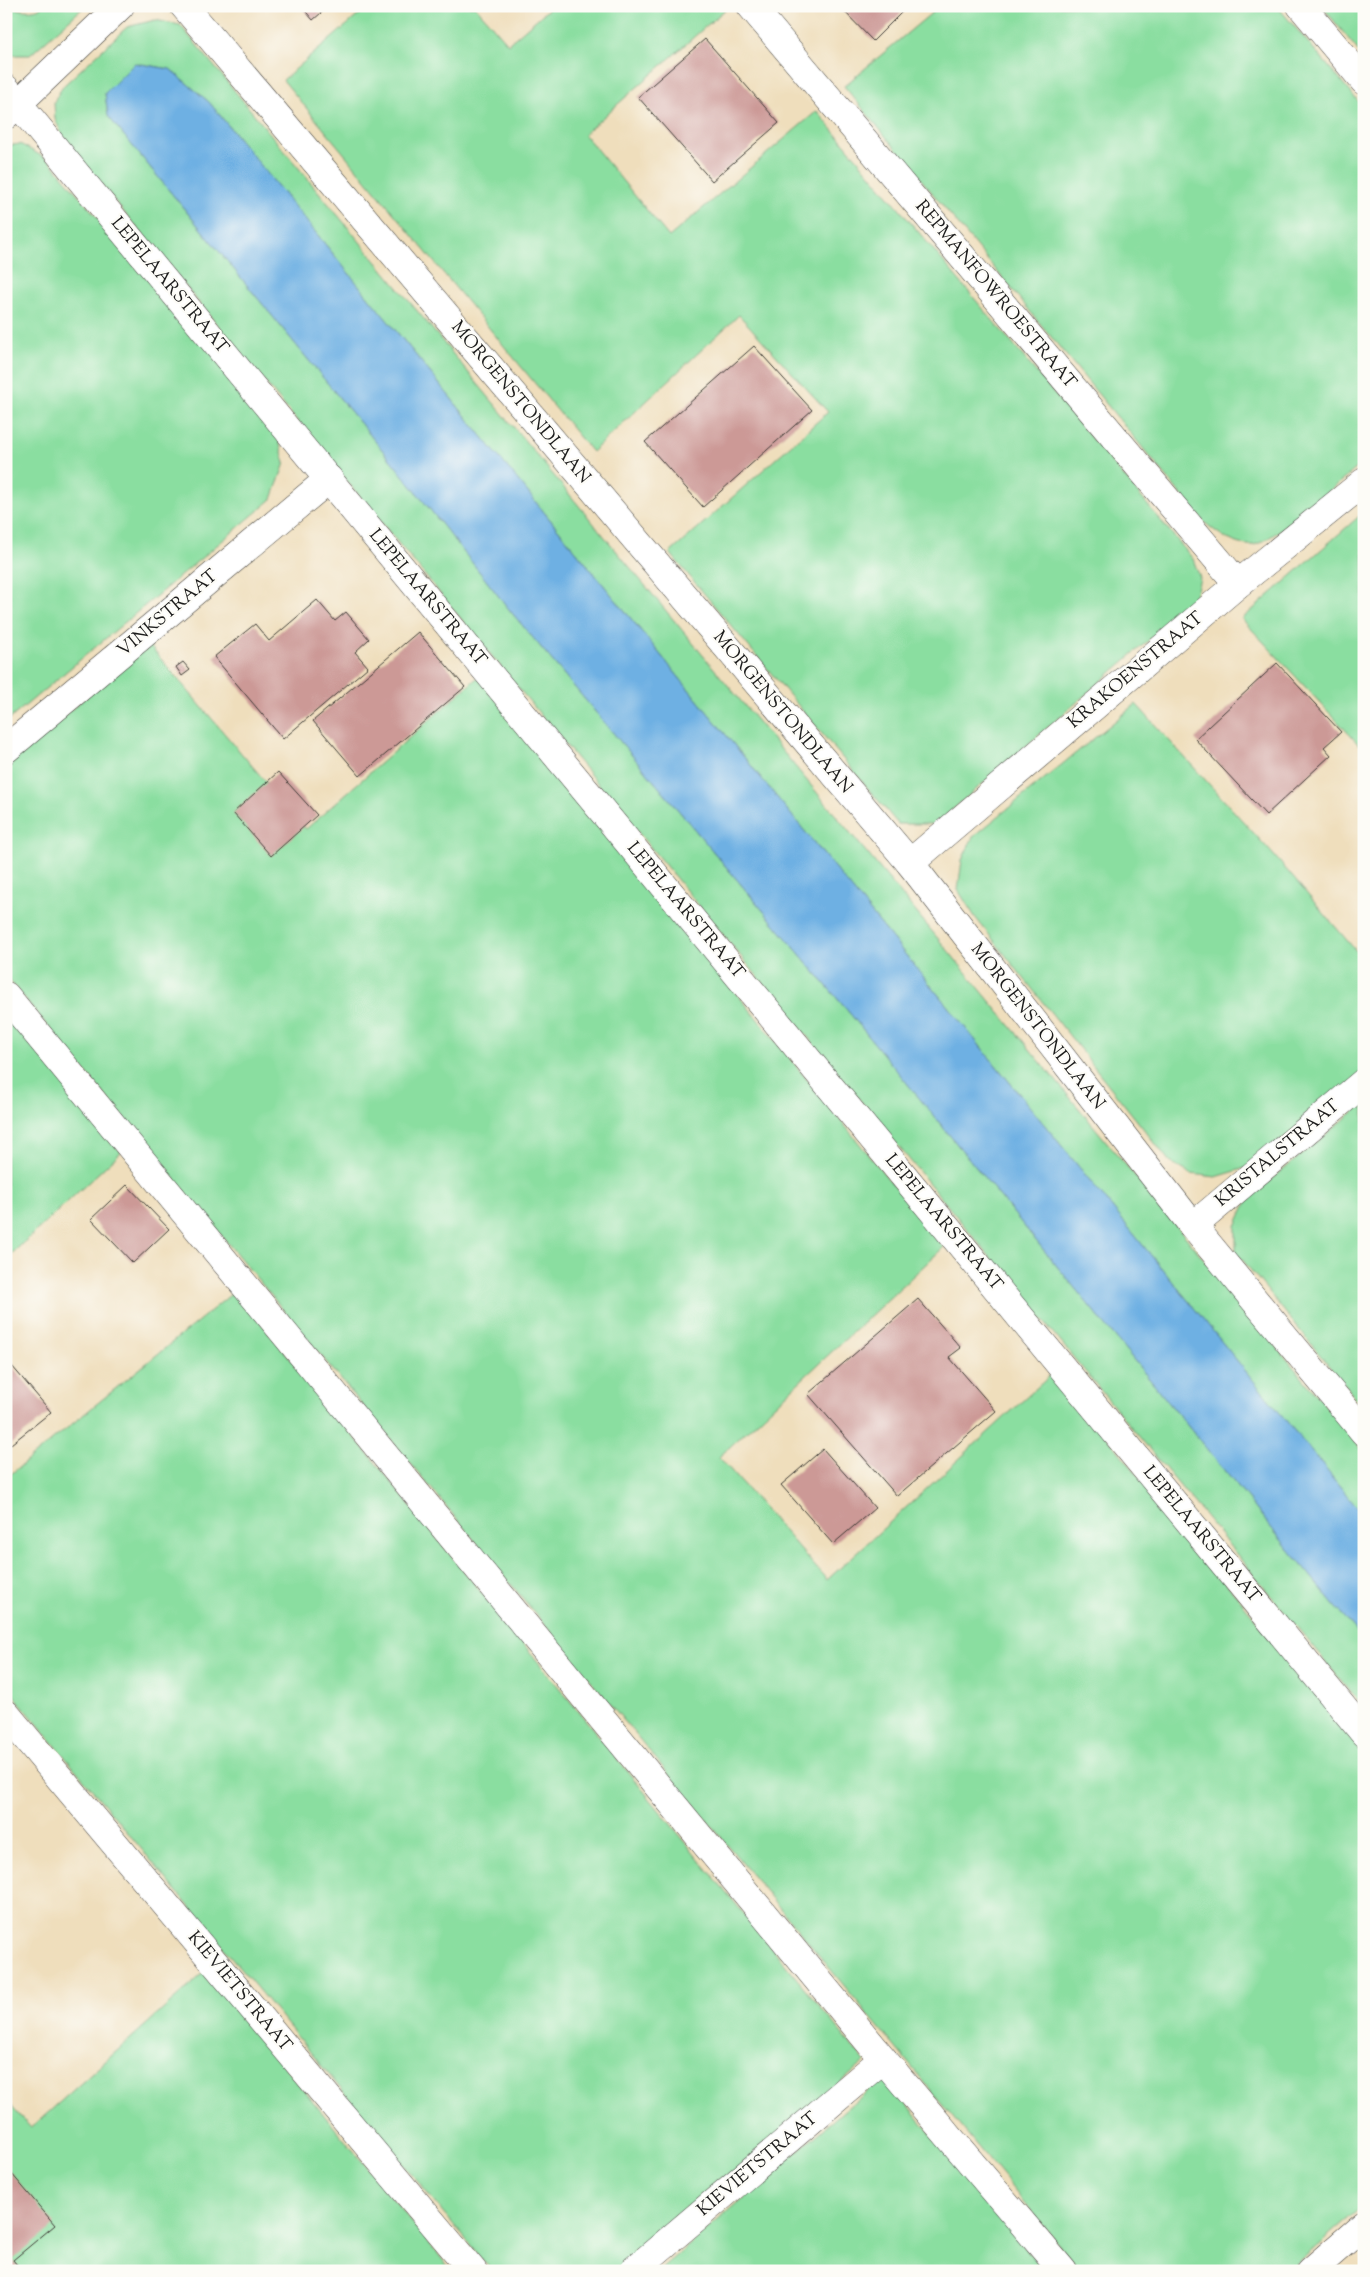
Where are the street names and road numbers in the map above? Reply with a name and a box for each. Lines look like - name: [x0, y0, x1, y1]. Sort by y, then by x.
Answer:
- street label: REPMANFOWROESTRAAT: [908, 195, 1082, 395]
- street label: LEPELAARSTRAAT: [104, 212, 234, 361]
- street label: MORGENSTONDLAAN: [444, 316, 596, 490]
- street label: LEPELAARSTRAAT: [362, 524, 492, 673]
- street label: VINKSTRAAT: [112, 564, 224, 664]
- street label: KRAKOENSTRAAT: [1063, 606, 1210, 736]
- street label: MORGENSTONDLAAN: [706, 626, 858, 800]
- street label: LEPELAARSTRAAT: [620, 837, 750, 986]
- street label: MORGENSTONDLAAN: [963, 938, 1111, 1116]
- street label: KRISTALSTRAAT: [1210, 1094, 1346, 1214]
- street label: LEPELAARSTRAAT: [878, 1149, 1008, 1298]
- street label: LEPELAARSTRAAT: [1136, 1461, 1266, 1610]
- street label: KIEVIETSTRAAT: [181, 1926, 298, 2058]
- street label: KIEVIETSTRAAT: [692, 2106, 824, 2223]

